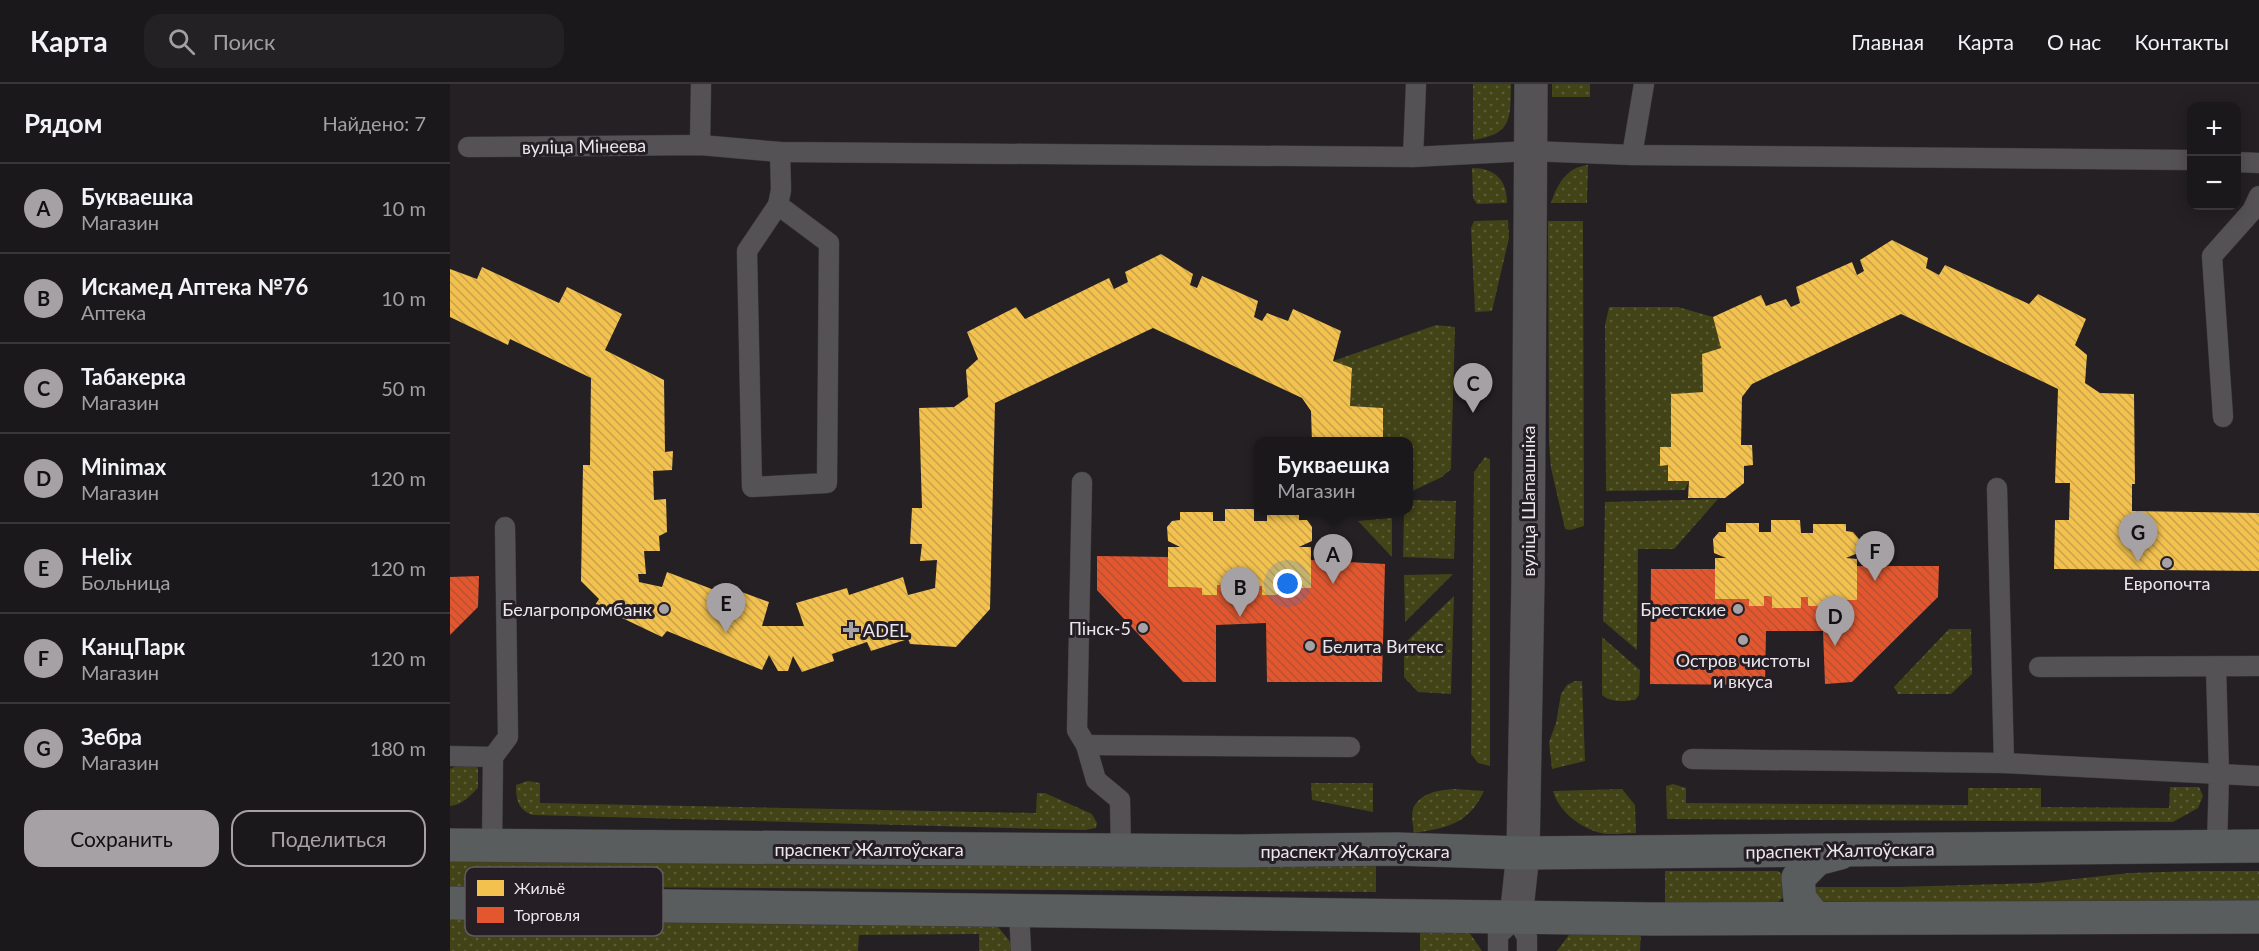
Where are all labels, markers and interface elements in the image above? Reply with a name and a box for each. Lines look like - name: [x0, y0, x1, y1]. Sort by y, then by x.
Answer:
- search box: [144, 14, 564, 68]
- text: Карта: [30, 24, 108, 58]
- icon: search: [165, 25, 198, 58]
- text: Поиск: [213, 28, 276, 55]
- text: Главная: [1851, 29, 1924, 54]
- text: Карта: [1957, 29, 2014, 54]
- text: О нас: [2047, 29, 2101, 54]
- text: Контакты: [2134, 29, 2229, 54]
- map controls: [2187, 102, 2241, 210]
- button: +: [2187, 102, 2241, 156]
- text: Рядом: [24, 107, 102, 139]
- text: Найдено: 7: [323, 111, 426, 135]
- street label: вуліца Мінеева: [522, 134, 646, 158]
- button: −: [2187, 156, 2241, 210]
- text: Букваешка: [81, 183, 193, 210]
- text: A: [37, 196, 50, 220]
- text: 10 m: [381, 196, 426, 220]
- text: Магазин: [81, 210, 159, 234]
- text: Искамед Аптека №76: [81, 273, 308, 300]
- text: B: [37, 286, 50, 310]
- text: 10 m: [381, 286, 426, 310]
- text: Аптека: [81, 300, 146, 324]
- text: Табакерка: [81, 363, 186, 390]
- pin: C: [1454, 364, 1492, 413]
- text: C: [37, 376, 50, 400]
- text: 50 m: [381, 376, 426, 400]
- text: Магазин: [81, 390, 159, 414]
- street label: вуліца Шапашніка: [1517, 425, 1539, 577]
- popup: [1254, 437, 1413, 515]
- text: Букваешка: [1277, 451, 1390, 478]
- text: Minimax: [81, 453, 166, 480]
- text: D: [36, 466, 51, 490]
- text: 120 m: [370, 466, 426, 490]
- text: Магазин: [1277, 478, 1355, 502]
- text: Магазин: [81, 480, 159, 504]
- pin: G: [2118, 512, 2158, 562]
- pin: F: [1856, 532, 1894, 581]
- pin: A: [1314, 534, 1352, 584]
- text: Helix: [81, 543, 132, 570]
- text: E: [38, 556, 49, 580]
- text: 120 m: [370, 556, 426, 580]
- marker: Европочта: [2160, 556, 2174, 570]
- pin: B: [1220, 568, 1260, 617]
- your location: [1273, 569, 1302, 598]
- text: Больница: [81, 570, 170, 594]
- place label: Европочта: [2124, 572, 2210, 594]
- pin: E: [706, 584, 746, 633]
- pin: D: [1816, 596, 1854, 646]
- place label: Белагропромбанк: [502, 598, 653, 620]
- place label: Брестские: [1640, 598, 1726, 620]
- marker: Белагропромбанк: [657, 602, 671, 616]
- marker: Брестские: [1731, 602, 1745, 616]
- place label: Пінск-5: [1069, 617, 1131, 639]
- place label: ADEL: [863, 619, 909, 641]
- marker: Пінск-5: [1136, 621, 1150, 635]
- marker: ADEL: [844, 623, 858, 637]
- text: КанцПарк: [81, 633, 185, 660]
- marker: Остров чистоты и вкуса: [1736, 633, 1750, 647]
- place label: Белита Витекс: [1322, 635, 1444, 657]
- marker: Белита Витекс: [1303, 639, 1317, 653]
- text: F: [38, 646, 49, 670]
- text: 120 m: [370, 646, 426, 670]
- place label: Остров чистоты и вкуса: [1676, 649, 1810, 692]
- text: Магазин: [81, 660, 159, 684]
- text: Зебра: [81, 723, 142, 750]
- text: G: [36, 736, 51, 760]
- text: 180 m: [370, 736, 426, 760]
- text: Магазин: [81, 750, 159, 774]
- button: Сохранить: [24, 810, 219, 867]
- button: Поделиться: [231, 810, 426, 867]
- street label: праспект Жалтоўскага: [1745, 837, 1935, 863]
- street label: праспект Жалтоўскага: [774, 838, 964, 860]
- street label: праспект Жалтоўскага: [1260, 840, 1450, 862]
- legend: [465, 867, 663, 936]
- text: Жильё: [514, 878, 565, 897]
- text: Торговля: [514, 905, 580, 924]

